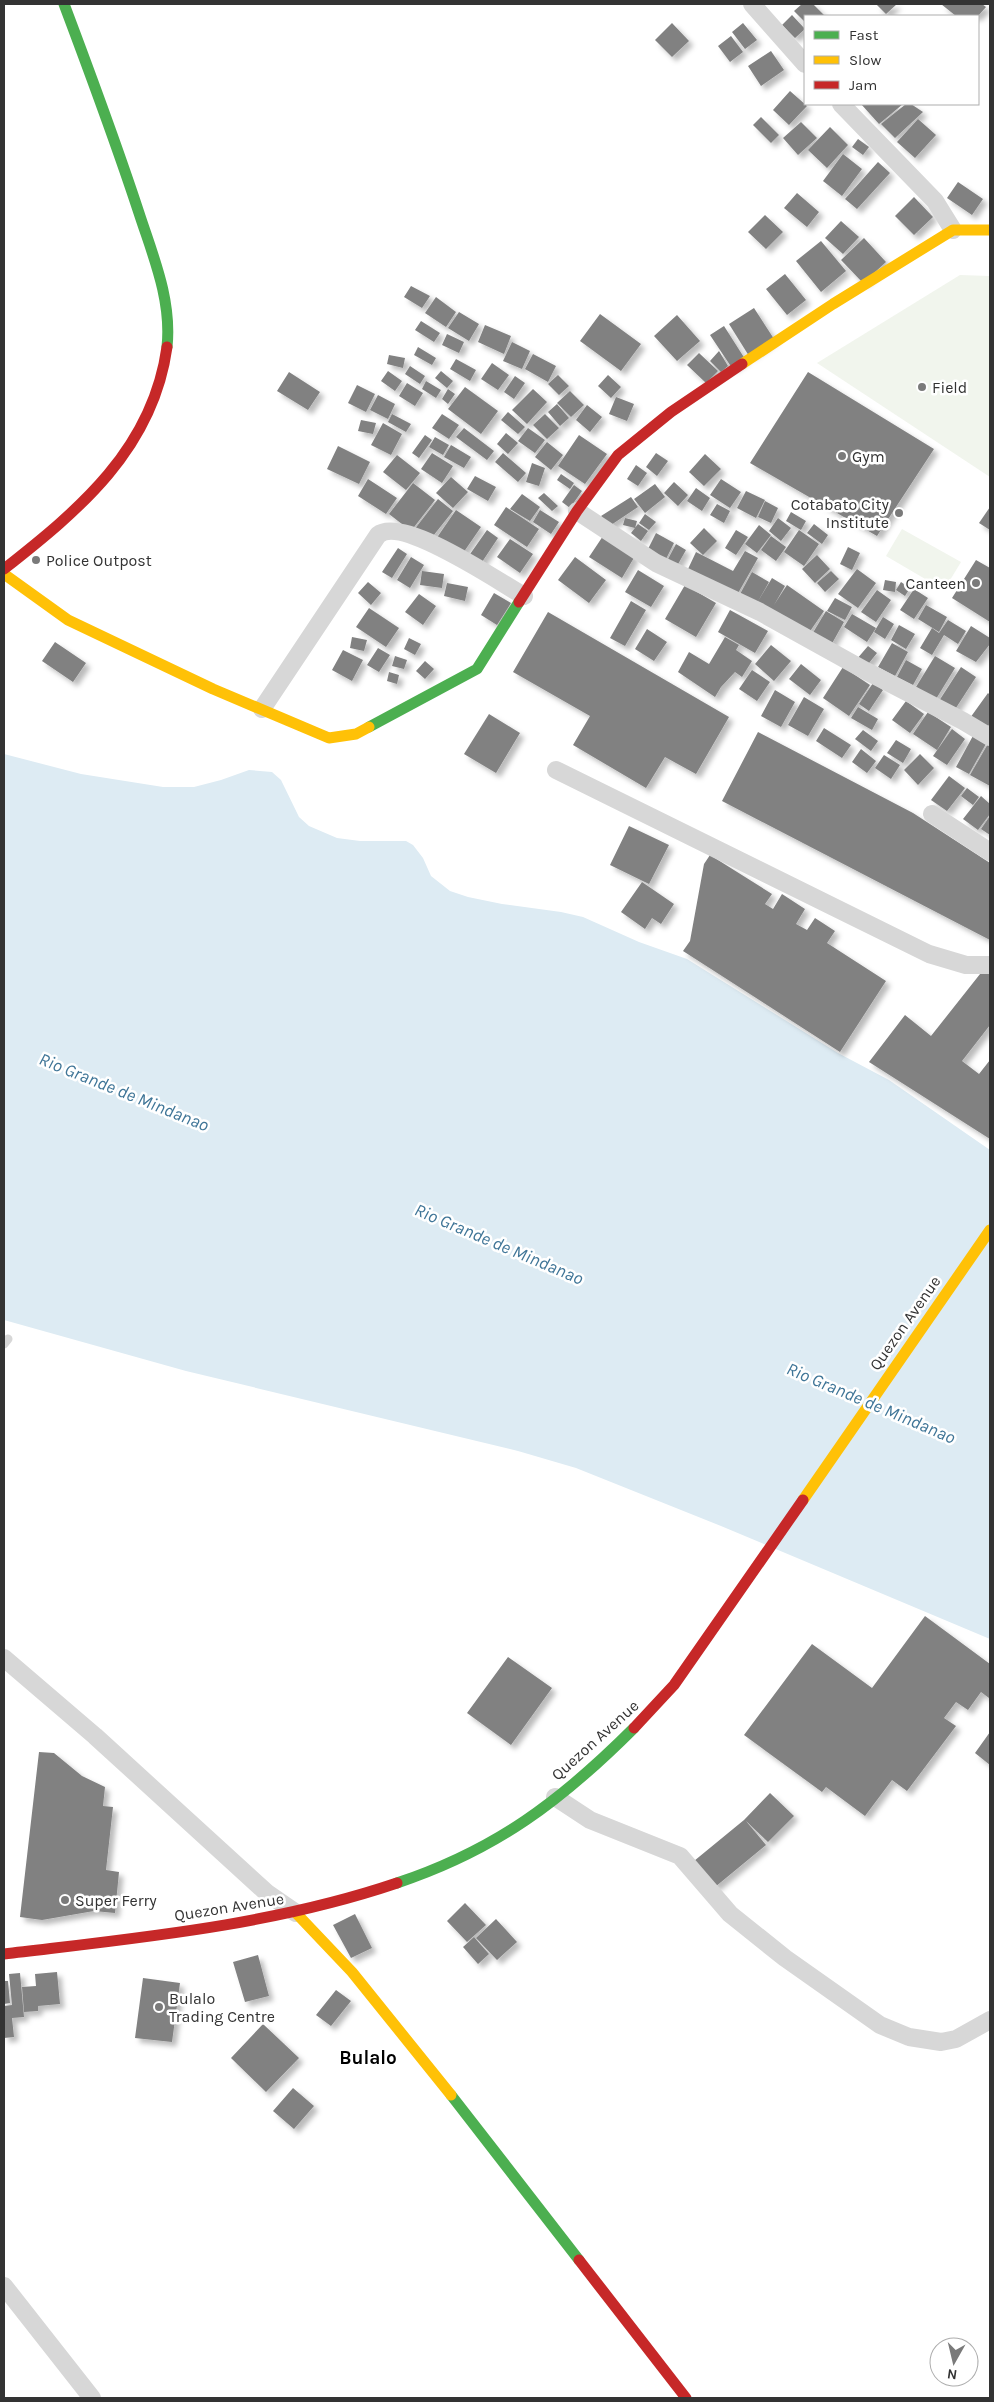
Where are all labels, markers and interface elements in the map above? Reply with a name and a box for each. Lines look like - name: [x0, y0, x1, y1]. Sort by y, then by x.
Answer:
- legend: [804, 15, 979, 105]
- text: Fast: [849, 26, 879, 44]
- text: Slow: [849, 51, 881, 69]
- text: Jam: [849, 76, 877, 94]
- place label: Field: [932, 378, 967, 397]
- marker: Field: [916, 381, 928, 393]
- place label: Gym: [852, 447, 885, 466]
- marker: Gym: [836, 450, 848, 462]
- place label: Cotabato City Institute: [791, 495, 890, 532]
- marker: Cotabato City Institute: [893, 507, 905, 519]
- place label: Police Outpost: [46, 551, 152, 570]
- marker: Police Outpost: [30, 554, 42, 566]
- place label: Canteen: [906, 574, 966, 593]
- marker: Canteen: [970, 577, 982, 589]
- water label: Rio Grande de Mindanao: [36, 1048, 212, 1136]
- water label: Rio Grande de Mindanao: [411, 1198, 587, 1290]
- street label: Quezon Avenue: [865, 1272, 945, 1374]
- water label: Rio Grande de Mindanao: [783, 1357, 959, 1449]
- street label: Quezon Avenue: [547, 1696, 643, 1784]
- street label: Quezon Avenue: [173, 1889, 285, 1925]
- place label: Super Ferry: [75, 1891, 157, 1910]
- marker: Super Ferry: [59, 1894, 71, 1906]
- place label: Bulalo Trading Centre: [169, 1989, 275, 2026]
- marker: Bulalo Trading Centre: [153, 2001, 165, 2013]
- district label: Bulalo: [339, 2047, 397, 2069]
- north arrow: [929, 2337, 979, 2387]
- text: N: [946, 2365, 958, 2383]

